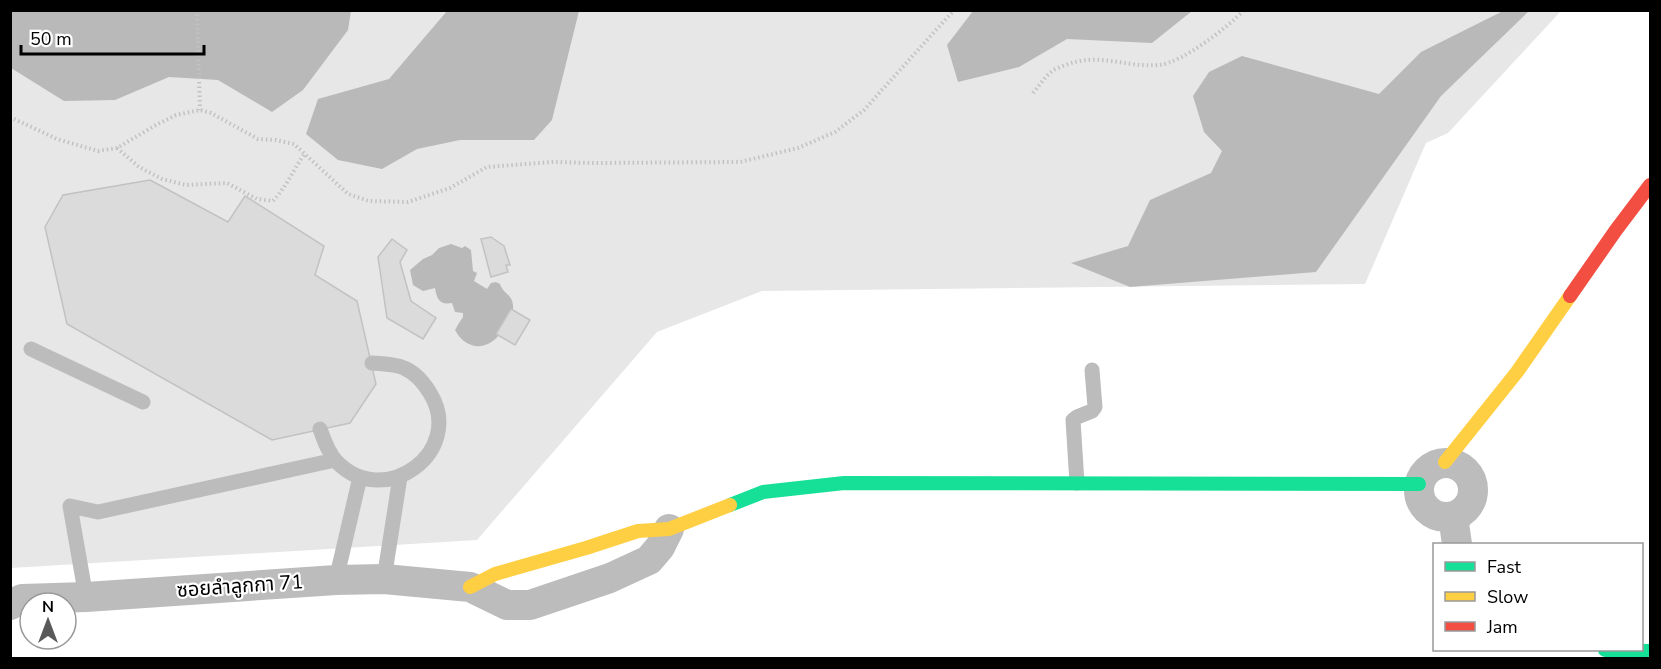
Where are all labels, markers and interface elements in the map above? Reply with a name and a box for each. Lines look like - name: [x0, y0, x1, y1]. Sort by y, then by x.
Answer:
- scale bar: [21, 18, 204, 56]
- text: 50 m: [30, 27, 72, 51]
- legend: [1433, 543, 1643, 651]
- text: Fast: [1487, 555, 1522, 579]
- street label: ซอยลำลูกกา 71: [176, 568, 304, 604]
- text: Slow: [1487, 585, 1528, 609]
- north arrow: [18, 591, 78, 651]
- text: N: [42, 596, 54, 618]
- text: Jam: [1486, 615, 1518, 639]

